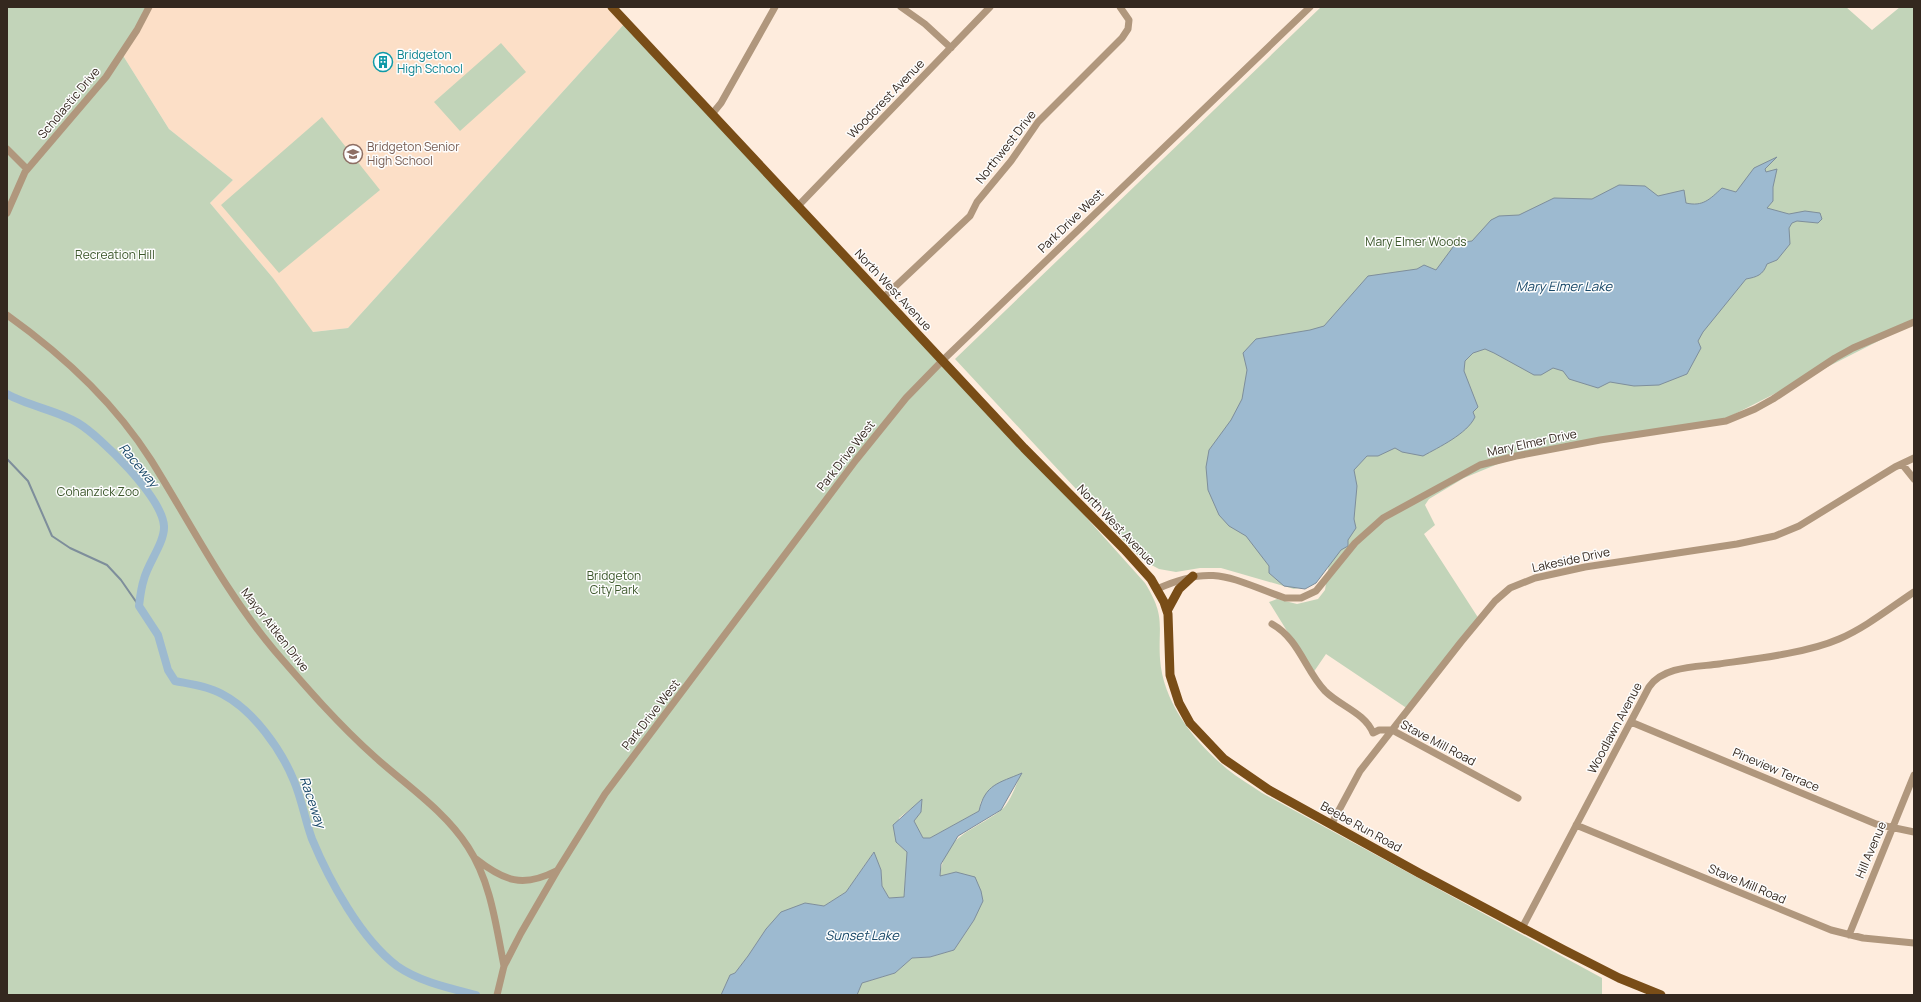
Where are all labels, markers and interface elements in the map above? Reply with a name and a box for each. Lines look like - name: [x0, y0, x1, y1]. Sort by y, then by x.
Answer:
- place label: Bridgeton High School: [397, 46, 463, 77]
- building icon: Bridgeton High School: [372, 51, 394, 73]
- street label: Woodcrest Avenue: [843, 55, 928, 142]
- street label: Scholastic Drive: [34, 63, 104, 142]
- street label: Northwest Drive: [971, 106, 1040, 187]
- place label: Bridgeton Senior High School: [367, 138, 460, 169]
- school or university icon: Bridgeton Senior High School: [342, 143, 364, 165]
- street label: Park Drive West: [1034, 185, 1107, 256]
- park label: Mary Elmer Woods: [1365, 233, 1467, 250]
- street label: North West Avenue: [851, 245, 936, 334]
- park label: Recreation Hill: [75, 246, 155, 263]
- water label: Mary Elmer Lake: [1516, 277, 1614, 295]
- street label: Park Drive West: [813, 417, 879, 495]
- street label: Mary Elmer Drive: [1485, 425, 1578, 460]
- water label: Raceway: [115, 439, 164, 493]
- street label: North West Avenue: [1073, 481, 1159, 569]
- park label: Cohanzick Zoo: [57, 483, 139, 500]
- street label: Lakeside Drive: [1530, 543, 1611, 576]
- park label: Bridgeton City Park: [587, 567, 641, 598]
- street label: Mayor Aitken Drive: [237, 584, 313, 675]
- street label: Park Drive West: [618, 676, 684, 754]
- street label: Woodlawn Avenue: [1583, 679, 1646, 776]
- street label: Stave Mill Road: [1397, 716, 1479, 770]
- street label: Pineview Terrace: [1730, 744, 1822, 796]
- water label: Raceway: [296, 774, 331, 832]
- street label: Beebe Run Road: [1318, 797, 1405, 856]
- street label: Hill Avenue: [1851, 819, 1890, 881]
- street label: Stave Mill Road: [1706, 859, 1789, 908]
- water label: Sunset Lake: [825, 926, 900, 944]

